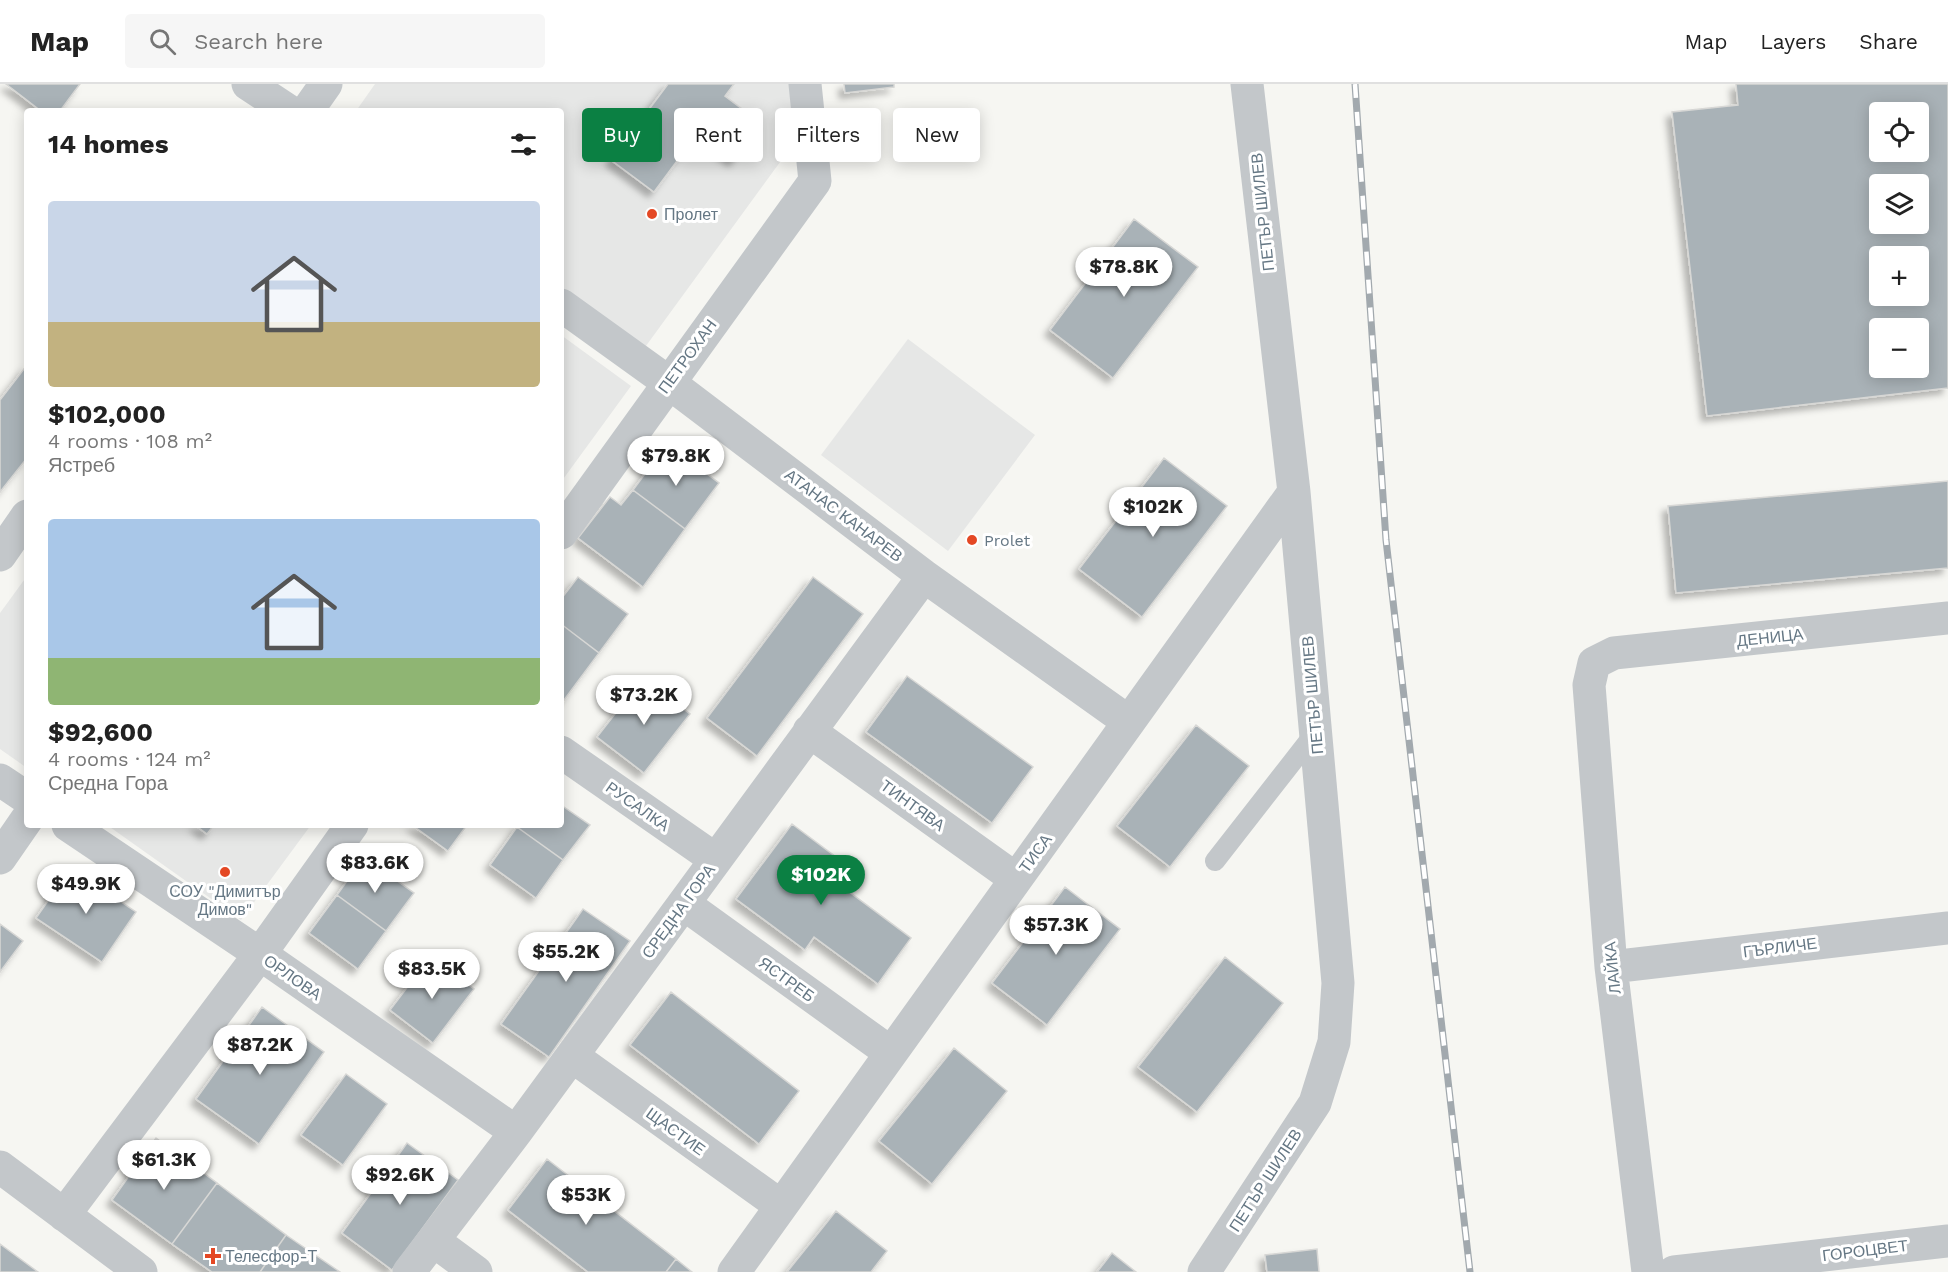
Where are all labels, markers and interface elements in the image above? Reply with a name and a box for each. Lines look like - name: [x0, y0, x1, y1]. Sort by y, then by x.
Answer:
- search box: [125, 14, 545, 68]
- text: Map: [30, 25, 89, 58]
- icon: search: [146, 25, 179, 58]
- text: Search here: [194, 29, 323, 54]
- text: Map: [1684, 29, 1727, 54]
- text: Layers: [1760, 29, 1826, 54]
- text: Share: [1859, 29, 1918, 54]
- map controls: [1869, 102, 1929, 378]
- button: locate: [1869, 102, 1929, 162]
- chip: Buy: [582, 108, 662, 162]
- chip: Rent: [674, 108, 763, 162]
- chip: Filters: [775, 108, 881, 162]
- chip: New: [893, 108, 980, 162]
- icon: filters: [507, 128, 540, 161]
- text: 14 homes: [48, 129, 169, 159]
- street label: ПЕТЪР ШИЛЕВ: [1247, 152, 1278, 272]
- button: layers: [1869, 174, 1929, 234]
- place label: Пролет: [664, 205, 719, 224]
- marker: Пролет: [645, 207, 659, 221]
- icon: home: [240, 240, 348, 348]
- button: +: [1869, 246, 1929, 306]
- pin: $78.8K: [1075, 247, 1173, 298]
- text: $78.8K: [1089, 254, 1159, 278]
- street label: ПЕТРОХАН: [654, 316, 721, 397]
- button: −: [1869, 318, 1929, 378]
- text: $102,000: [48, 399, 166, 429]
- text: 4 rooms · 108 m²: [48, 429, 212, 453]
- pin: $79.8K: [627, 436, 725, 487]
- text: $79.8K: [641, 443, 711, 467]
- text: Ястреб: [48, 453, 115, 477]
- street label: АТАНАС КАНАРЕВ: [781, 465, 906, 566]
- pin: $102K: [1111, 487, 1195, 538]
- text: $102K: [1123, 494, 1183, 518]
- place label: Prolet: [984, 531, 1031, 550]
- marker: Prolet: [965, 533, 979, 547]
- icon: home: [240, 558, 348, 666]
- street label: ДЕНИЦА: [1736, 625, 1805, 650]
- street label: ПЕТЪР ШИЛЕВ: [1298, 635, 1327, 755]
- pin: $73.2K: [595, 675, 693, 726]
- text: $73.2K: [610, 682, 678, 706]
- text: $92,600: [48, 717, 153, 747]
- text: 4 rooms · 124 m²: [48, 747, 211, 771]
- text: Средна Гора: [48, 771, 168, 795]
- street label: ТИНТЯВА: [877, 776, 949, 835]
- street label: РУСАЛКА: [602, 778, 673, 835]
- street label: ТИСА: [1015, 830, 1056, 876]
- pin: $83.6K: [326, 843, 424, 894]
- text: $83.6K: [341, 850, 409, 874]
- pin: $102K: [779, 855, 863, 906]
- street label: СРЕДНА ГОРА: [638, 860, 719, 962]
- text: $102K: [791, 862, 851, 886]
- pin: $49.9K: [37, 864, 135, 915]
- marker: СОУ "Димитър Димов": [218, 865, 232, 879]
- text: $49.9K: [51, 871, 121, 895]
- place label: СОУ "Димитър Димов": [169, 882, 281, 919]
- pin: $57.3K: [1007, 905, 1105, 956]
- text: $57.3K: [1023, 912, 1089, 936]
- pin: $55.2K: [517, 932, 615, 983]
- street label: ГЪРЛИЧЕ: [1742, 934, 1818, 961]
- text: $55.2K: [532, 939, 600, 963]
- street label: ЛАЙКА: [1600, 940, 1625, 995]
- pin: $83.5K: [383, 949, 481, 1000]
- street label: ОРЛОВА: [260, 951, 325, 1004]
- street label: ЯСТРЕБ: [755, 953, 818, 1006]
- text: $83.5K: [398, 956, 466, 980]
- pin: $87.2K: [211, 1025, 309, 1076]
- text: $87.2K: [227, 1032, 293, 1056]
- street label: ЩАСТИЕ: [642, 1104, 709, 1159]
- street label: ПЕТЪР ШИЛЕВ: [1225, 1125, 1306, 1235]
- pin: $61.3K: [115, 1140, 213, 1191]
- text: $61.3K: [132, 1147, 196, 1171]
- pin: $92.6K: [351, 1155, 449, 1206]
- text: $92.6K: [366, 1162, 434, 1186]
- pin: $53K: [550, 1175, 622, 1226]
- text: $53K: [561, 1182, 611, 1206]
- street label: ГОРОЦВЕТ: [1821, 1236, 1909, 1265]
- place label: Телесфор-Т: [225, 1247, 318, 1266]
- marker: Телесфор-Т: [206, 1249, 220, 1263]

